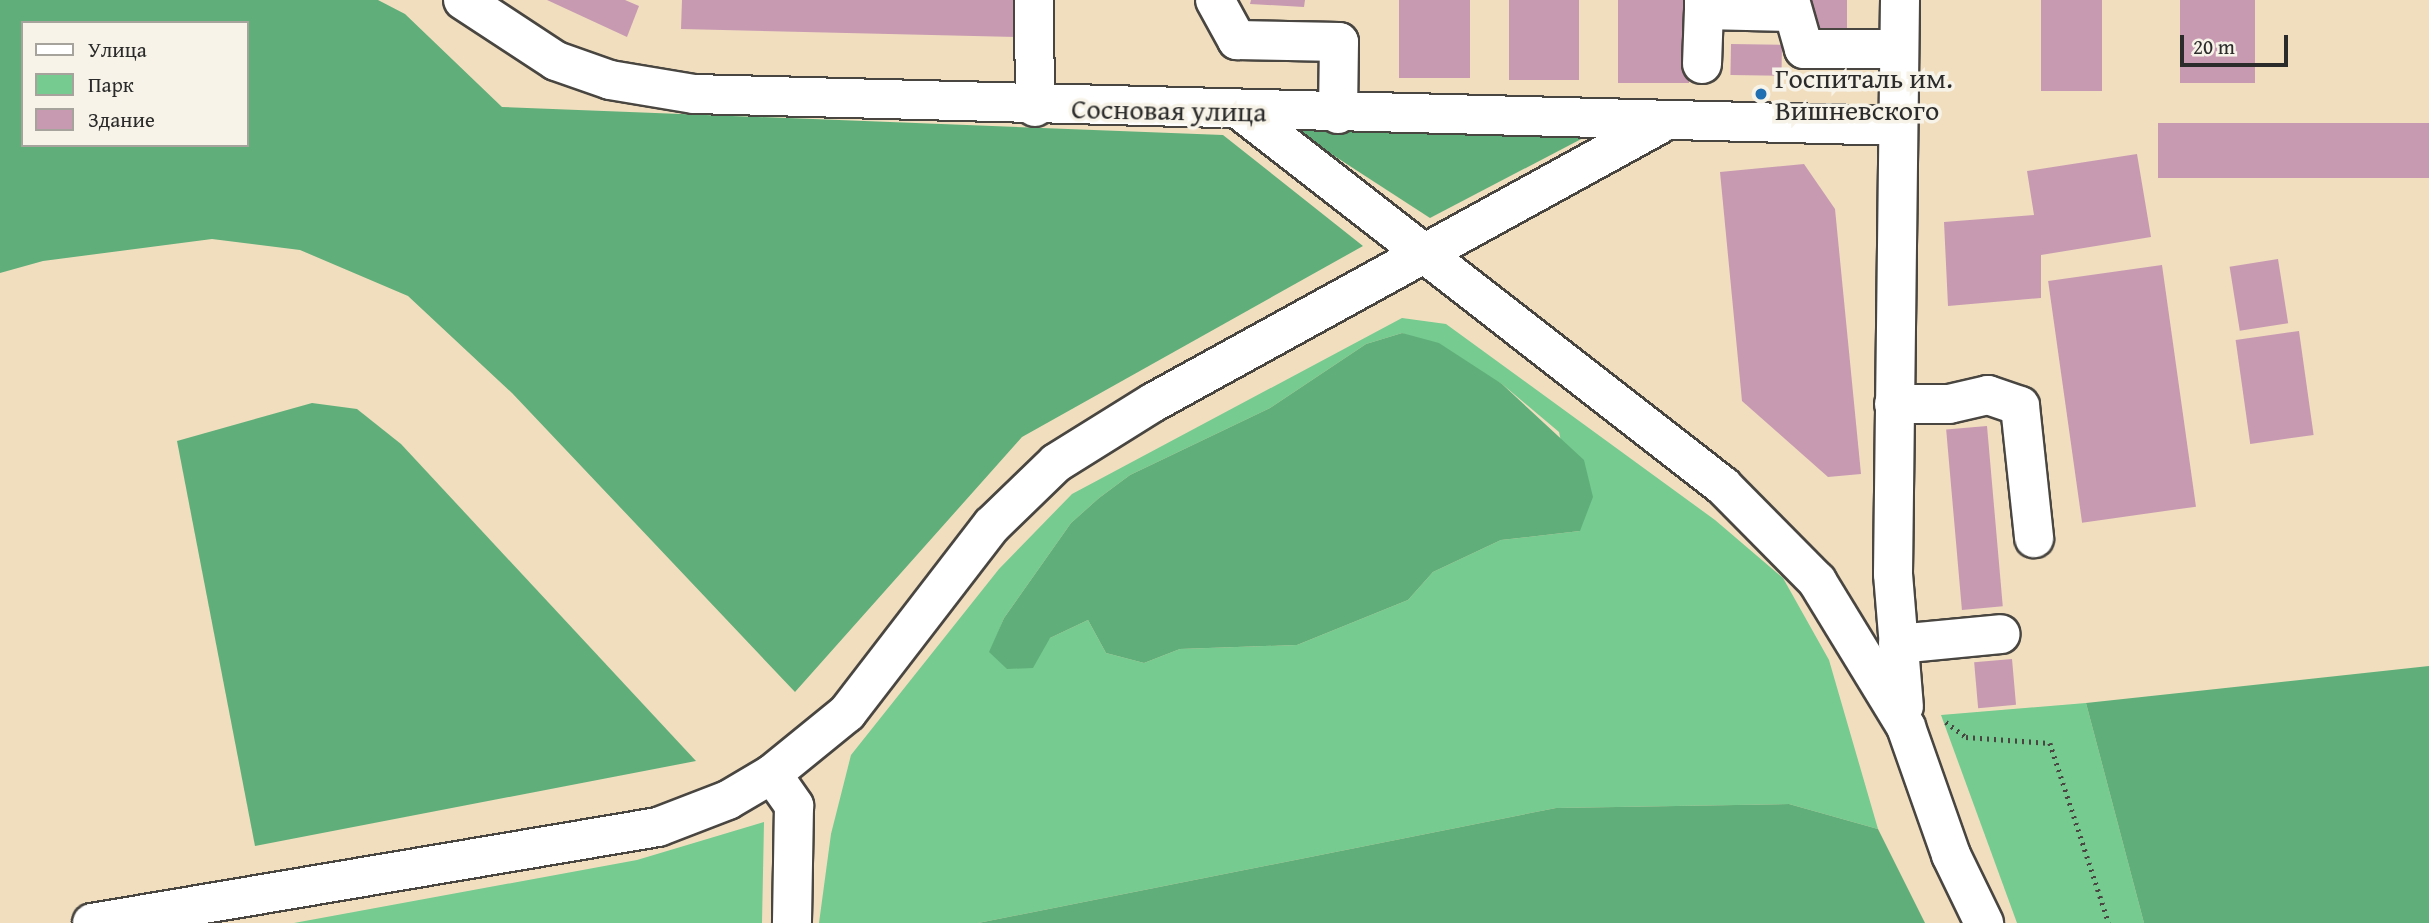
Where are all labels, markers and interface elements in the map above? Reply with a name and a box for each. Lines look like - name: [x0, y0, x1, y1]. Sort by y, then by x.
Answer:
- legend: [21, 21, 248, 147]
- scale bar: [2184, 21, 2292, 65]
- text: 20 m: [2193, 31, 2235, 62]
- text: Улица: [88, 34, 147, 65]
- place label: Госпиталь им. Вишневского: [1775, 61, 1953, 127]
- text: Парк: [88, 69, 134, 100]
- marker: Госпиталь им. Вишневского: [1753, 86, 1769, 102]
- street label: Сосновая улица: [1071, 91, 1267, 129]
- text: Здание: [88, 104, 155, 135]

